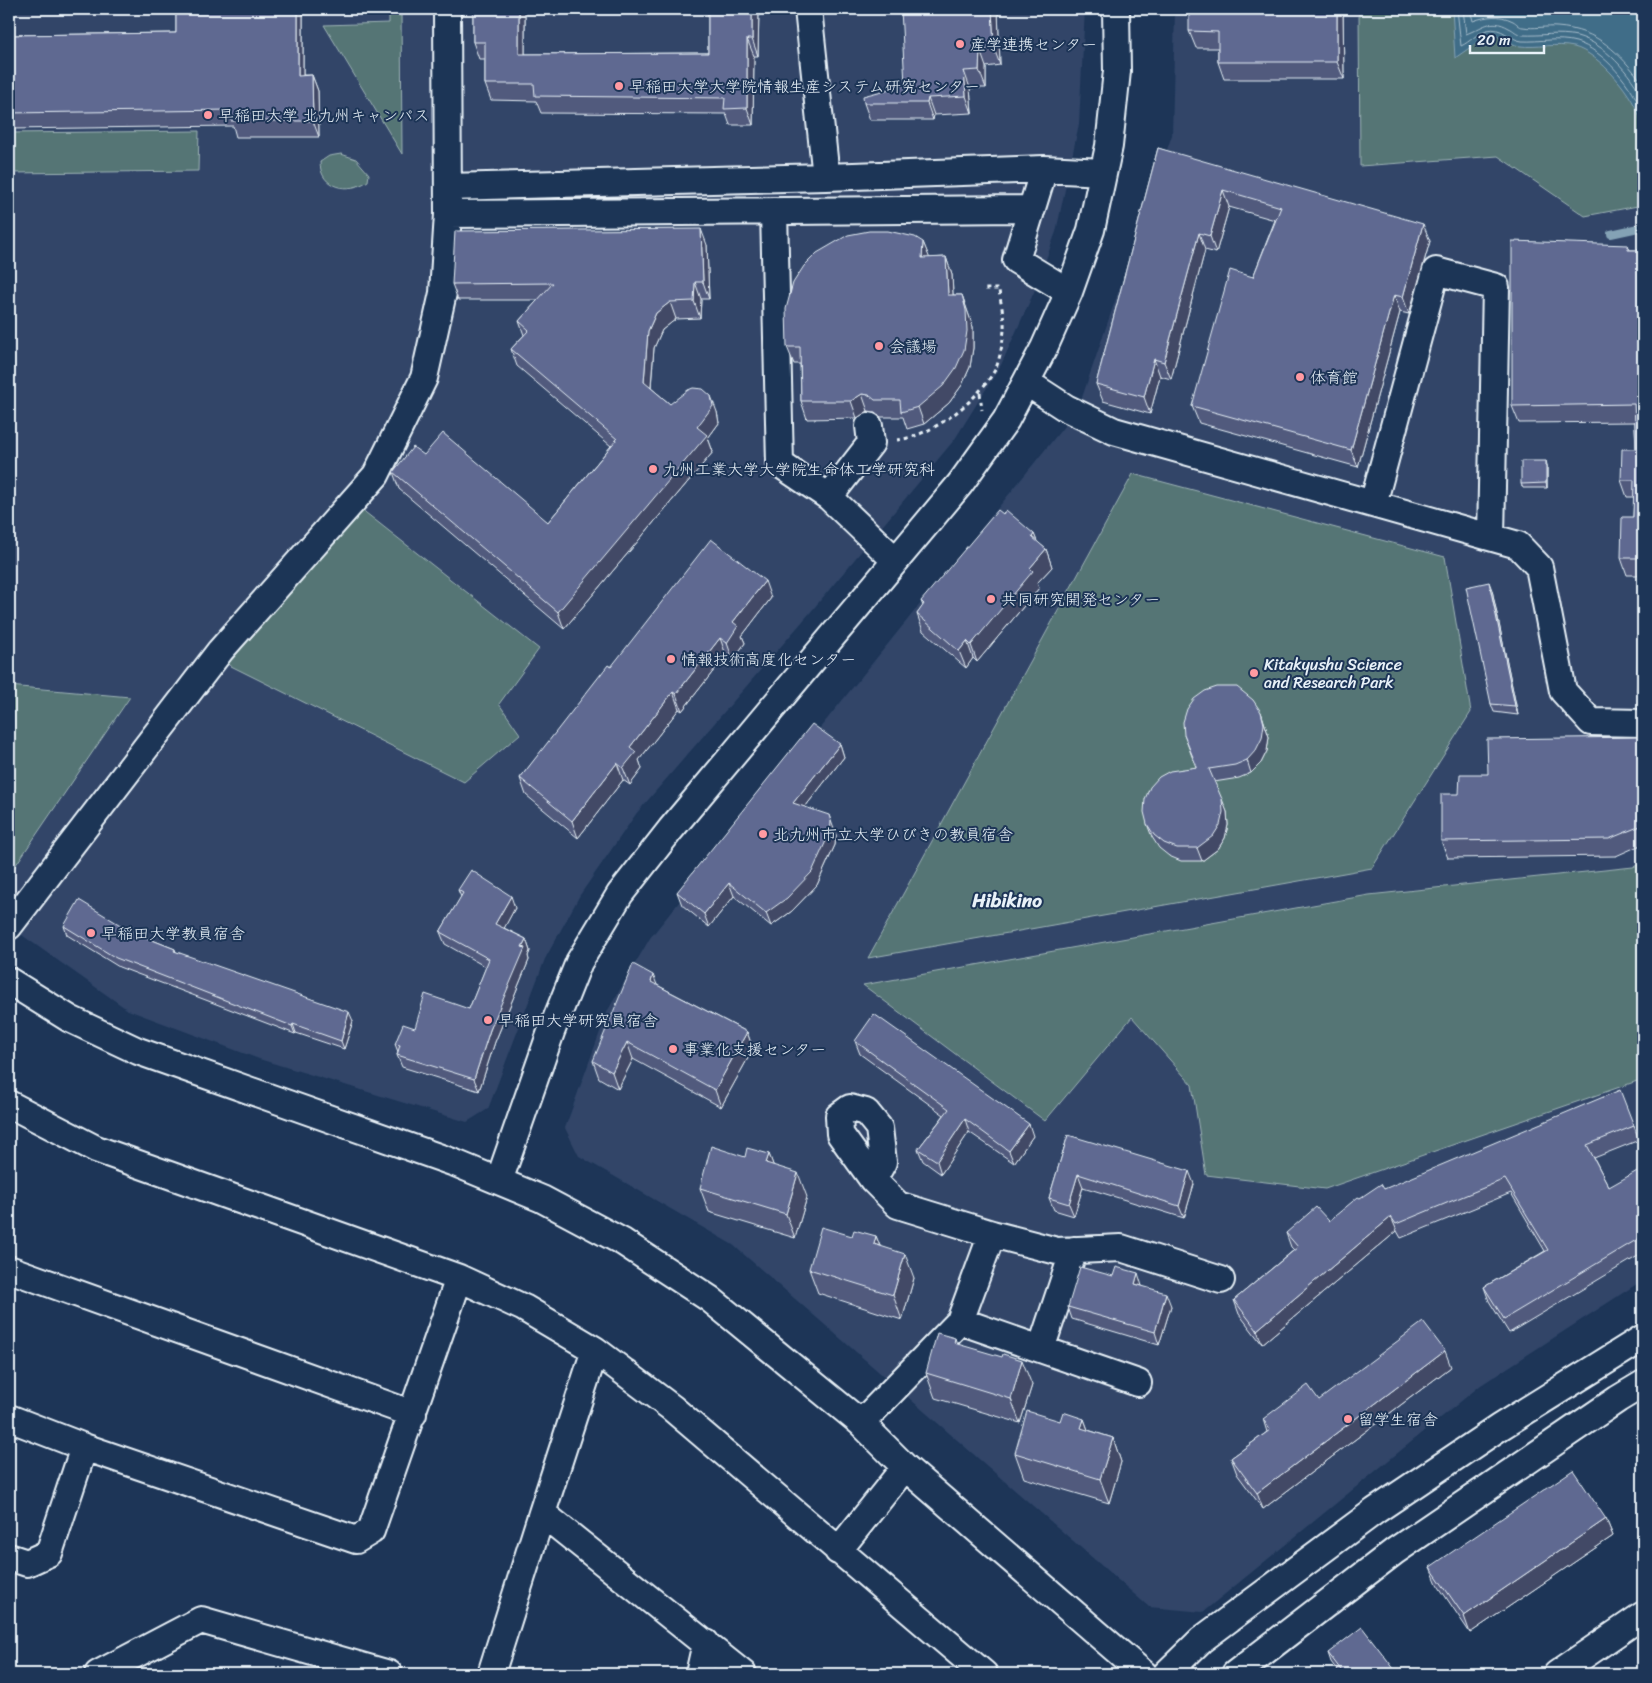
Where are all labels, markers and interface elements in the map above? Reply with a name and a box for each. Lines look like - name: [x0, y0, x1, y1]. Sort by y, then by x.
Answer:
- scale bar: [1470, 22, 1543, 54]
- text: 20 m: [1477, 27, 1511, 53]
- place label: 産学連携センター: [970, 30, 1097, 59]
- marker: 産学連携センター: [954, 38, 966, 50]
- place label: 早稲田大学大学院情報生産システム研究センター: [629, 72, 980, 101]
- marker: 早稲田大学大学院情報生産システム研究センター: [613, 80, 625, 92]
- place label: 早稲田大学 北九州キャンパス: [218, 101, 430, 130]
- marker: 早稲田大学 北九州キャンパス: [202, 109, 214, 121]
- place label: 会議場: [889, 332, 937, 361]
- marker: 会議場: [873, 340, 885, 352]
- place label: 体育館: [1310, 363, 1358, 392]
- marker: 体育館: [1294, 371, 1306, 383]
- place label: 九州工業大学大学院生命体工学研究科: [663, 455, 935, 484]
- marker: 九州工業大学大学院生命体工学研究科: [647, 463, 659, 475]
- place label: 共同研究開発センター: [1001, 585, 1160, 614]
- marker: 共同研究開発センター: [985, 593, 997, 605]
- place label: 情報技術高度化センター: [681, 645, 856, 674]
- place label: Kitakyushu Science and Research Park: [1264, 650, 1402, 697]
- marker: 情報技術高度化センター: [665, 653, 677, 665]
- marker: Kitakyushu Science and Research Park: [1248, 667, 1260, 679]
- place label: 北九州市立大学ひびきの教員宿舎: [773, 820, 1013, 849]
- marker: 北九州市立大学ひびきの教員宿舎: [757, 828, 769, 840]
- district label: Hibikino: [971, 884, 1042, 917]
- place label: 早稲田大学教員宿舎: [101, 919, 245, 948]
- marker: 早稲田大学教員宿舎: [85, 927, 97, 939]
- place label: 早稲田大学研究員宿舎: [498, 1006, 658, 1035]
- marker: 早稲田大学研究員宿舎: [482, 1014, 494, 1026]
- place label: 事業化支援センター: [683, 1035, 826, 1064]
- marker: 事業化支援センター: [667, 1043, 679, 1055]
- place label: 留学生宿舎: [1358, 1405, 1438, 1434]
- marker: 留学生宿舎: [1342, 1413, 1354, 1425]

